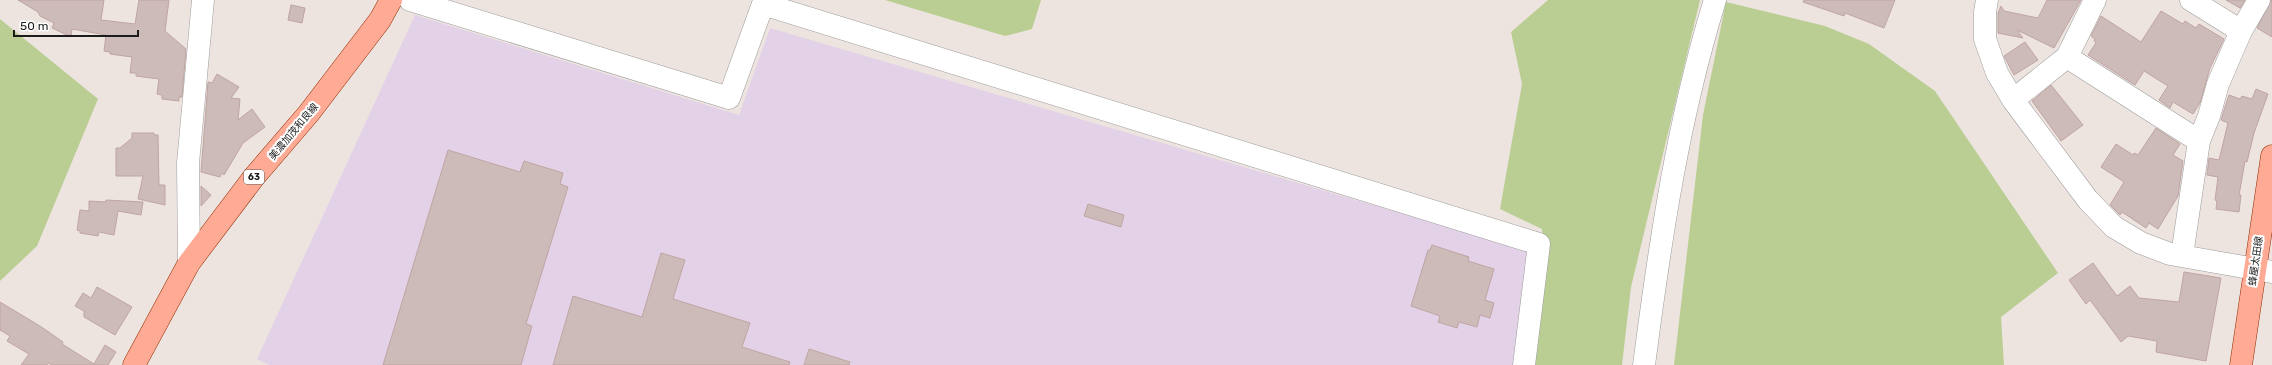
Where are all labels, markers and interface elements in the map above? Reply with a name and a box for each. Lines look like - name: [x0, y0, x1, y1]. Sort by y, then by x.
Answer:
- scale bar: [14, 12, 138, 38]
- text: 50 m: [20, 19, 48, 33]
- street label: 美濃加茂和良線: [267, 101, 321, 162]
- road number: 63: [244, 170, 264, 184]
- street label: 蜂屋太田線: [2247, 236, 2265, 287]

